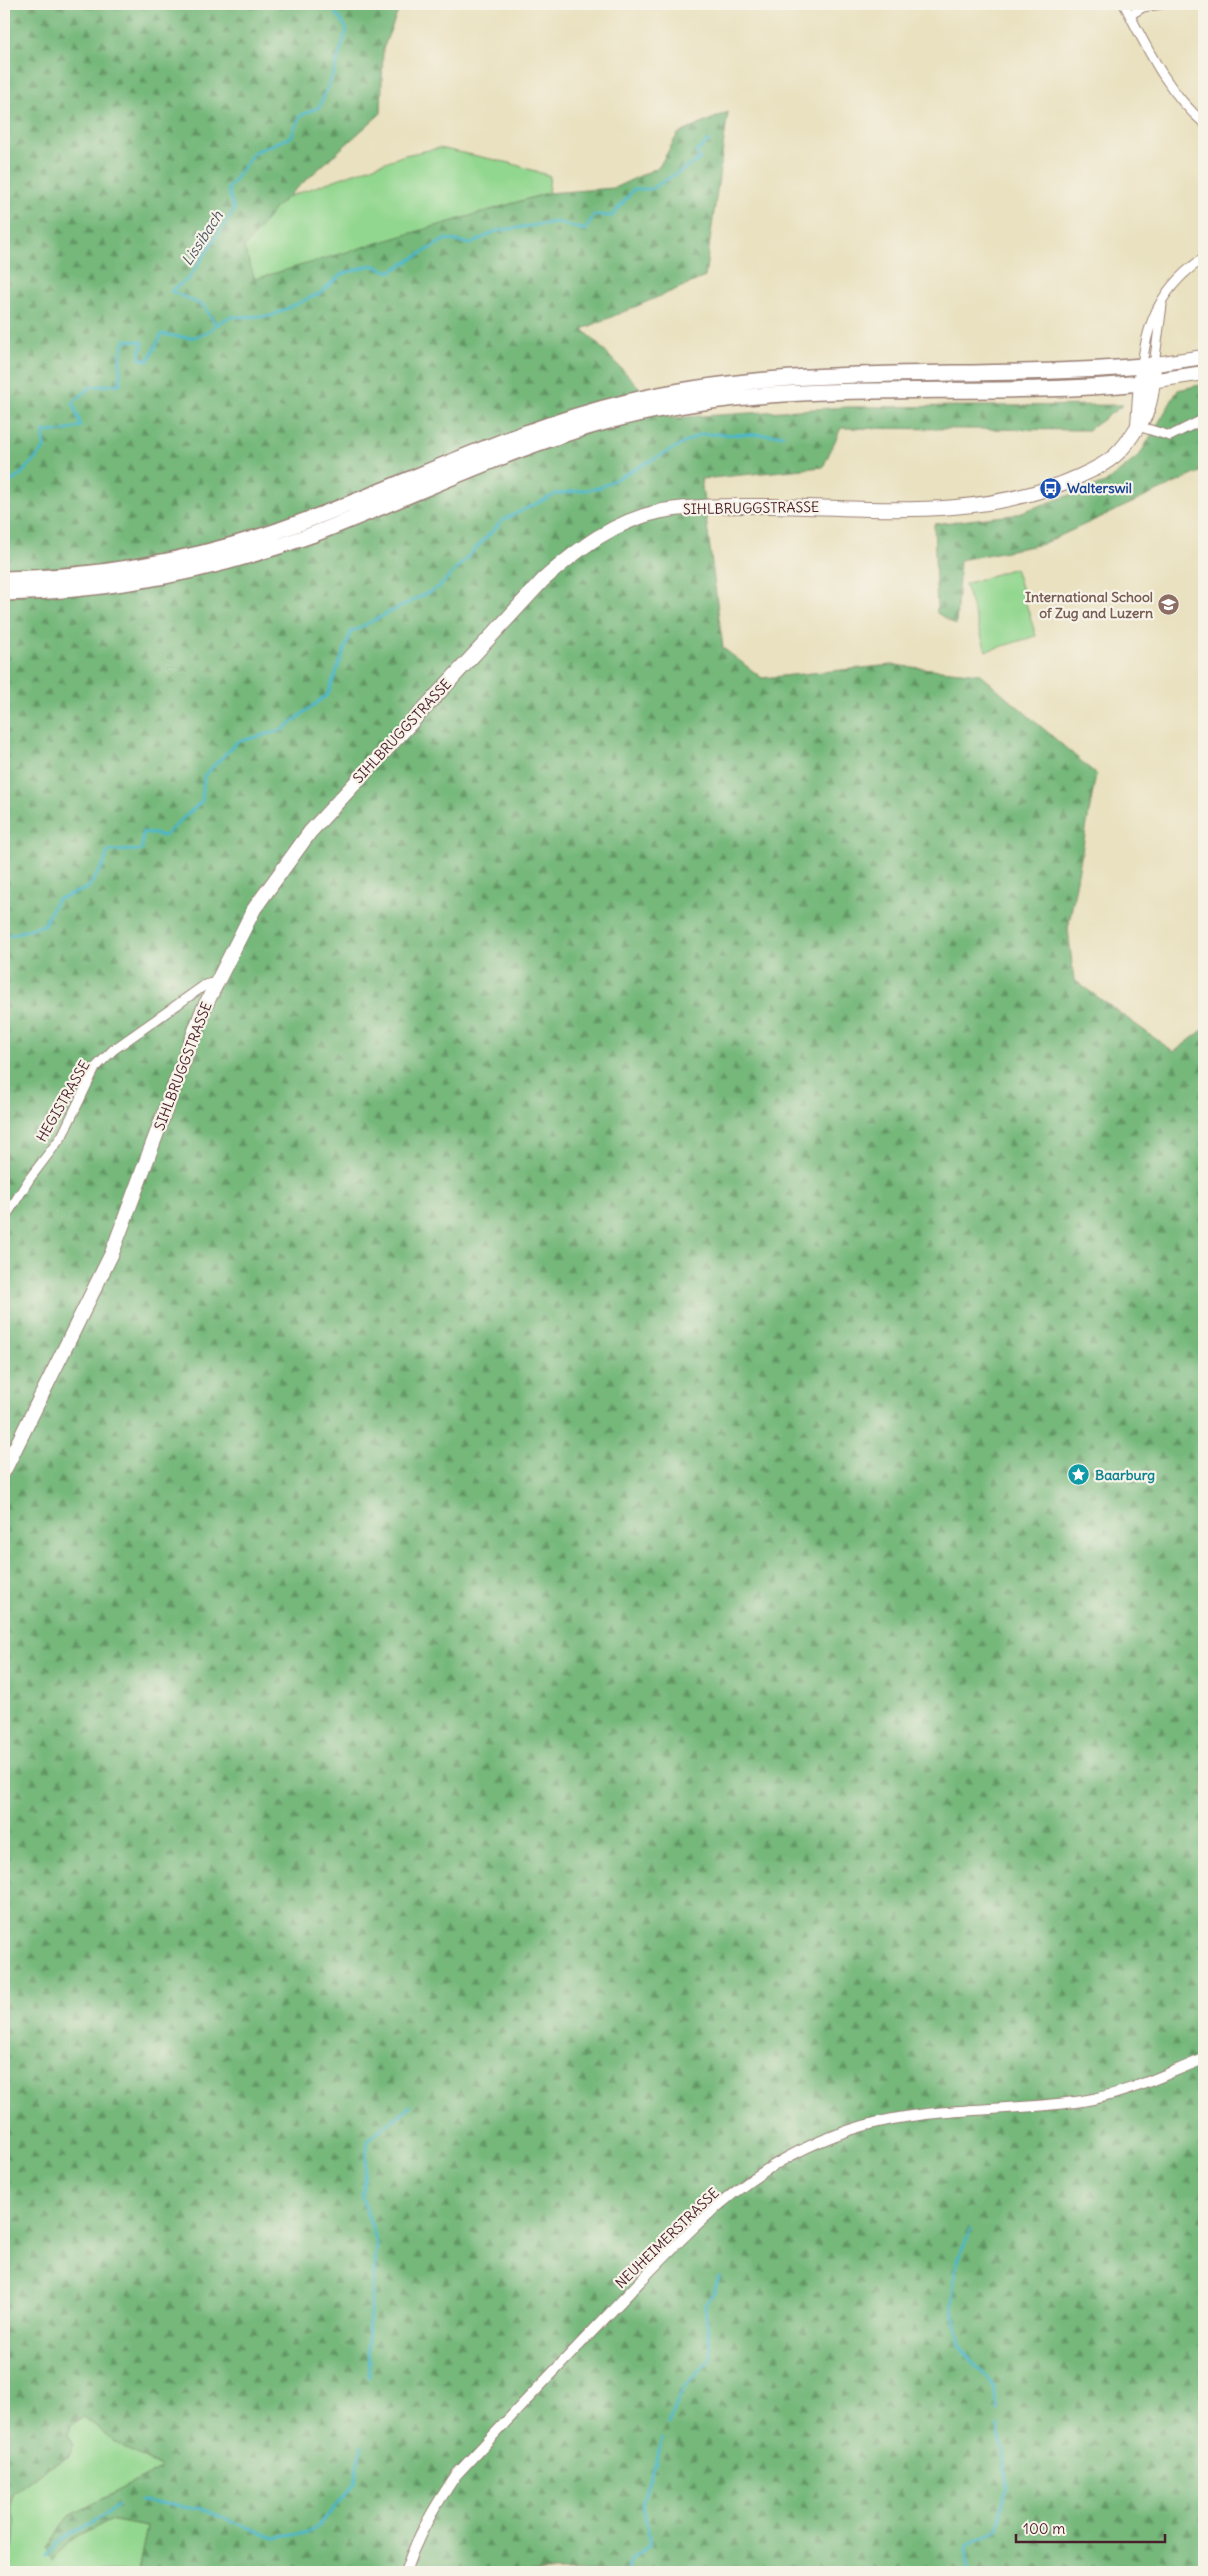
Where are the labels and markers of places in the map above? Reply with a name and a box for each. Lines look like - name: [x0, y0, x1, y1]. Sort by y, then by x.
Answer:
- bus stop icon: Walterswil: [1039, 476, 1063, 500]
- place label: Walterswil: [1067, 479, 1132, 497]
- place label: International School of Zug and Luzern: [1025, 588, 1153, 622]
- school or university icon: International School of Zug and Luzern: [1157, 593, 1181, 617]
- place icon: Baarburg: [1067, 1463, 1091, 1487]
- place label: Baarburg: [1095, 1466, 1155, 1484]

